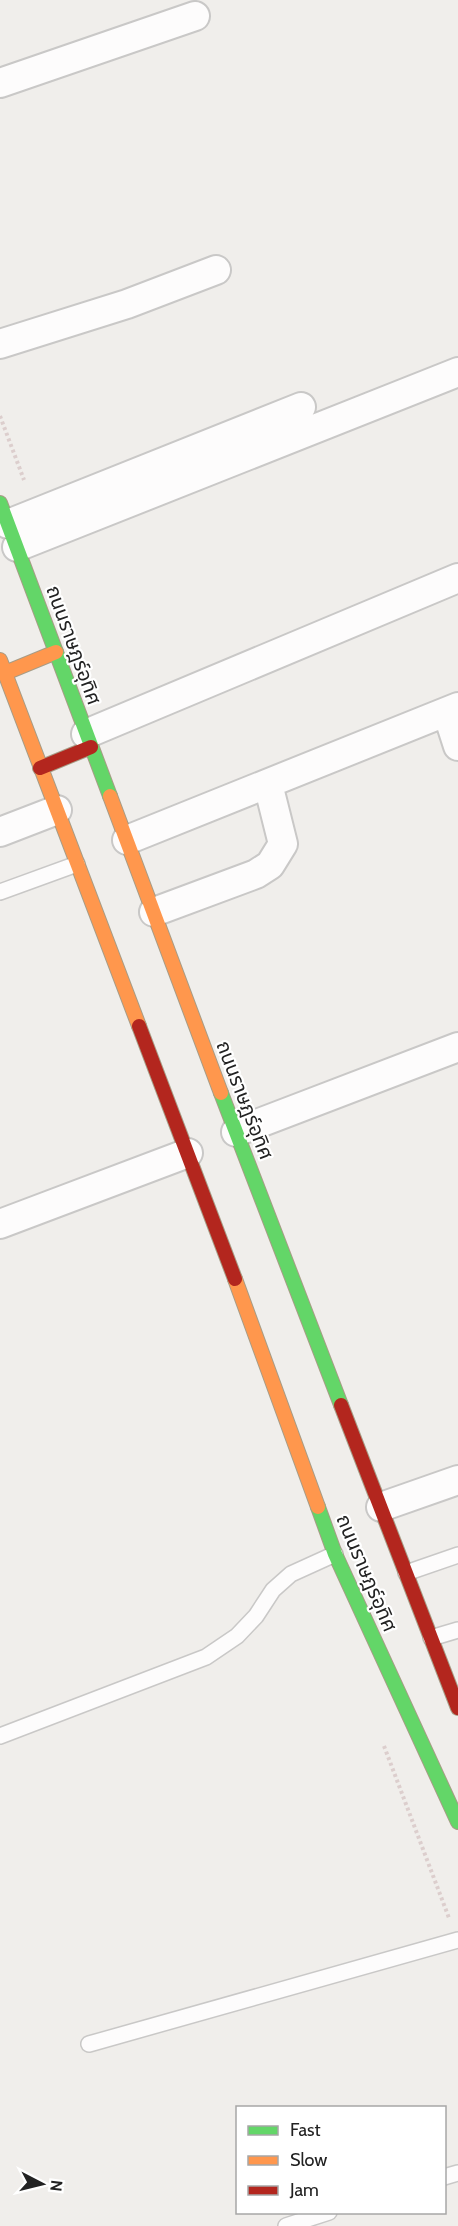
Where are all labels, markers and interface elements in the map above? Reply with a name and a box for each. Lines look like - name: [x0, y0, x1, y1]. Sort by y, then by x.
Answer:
- street label: ถนนราษฎร์อุทิศ: [41, 582, 107, 708]
- street label: ถนนราษฎร์อุทิศ: [211, 1037, 279, 1163]
- street label: ถนนราษฎร์อุทิศ: [331, 1511, 403, 1635]
- legend: [236, 2106, 446, 2214]
- text: Fast: [290, 2119, 321, 2141]
- text: Slow: [290, 2149, 327, 2171]
- north arrow: [12, 2154, 72, 2214]
- text: N: [46, 2179, 67, 2193]
- text: Jam: [289, 2179, 319, 2201]

